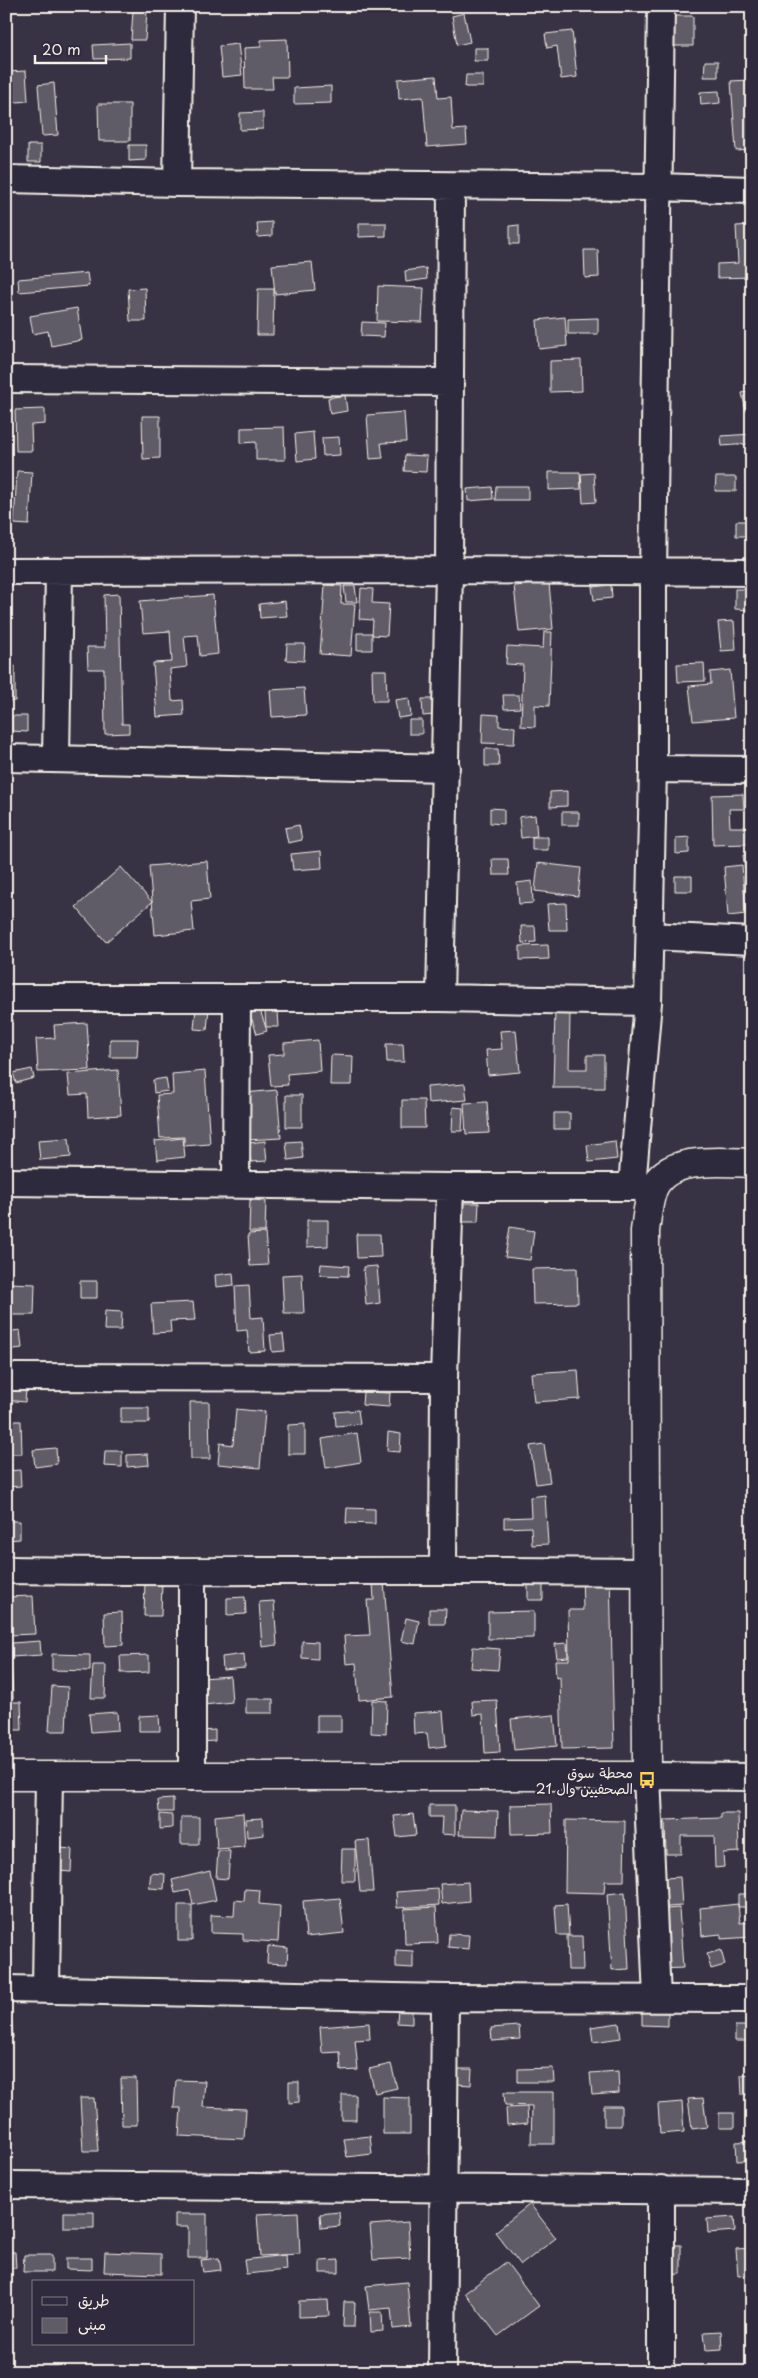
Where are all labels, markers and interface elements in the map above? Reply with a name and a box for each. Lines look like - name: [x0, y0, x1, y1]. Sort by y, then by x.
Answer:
- scale bar: [35, 32, 106, 64]
- text: 20 m: [42, 37, 81, 60]
- place label: محطة سوق الصحفيين وال 21: [536, 1762, 633, 1799]
- bus stop icon: محطة سوق الصحفيين وال 21: [637, 1770, 657, 1790]
- legend: [32, 2280, 195, 2346]
- text: طريق: [78, 2288, 110, 2311]
- text: مبنى: [78, 2312, 106, 2335]

